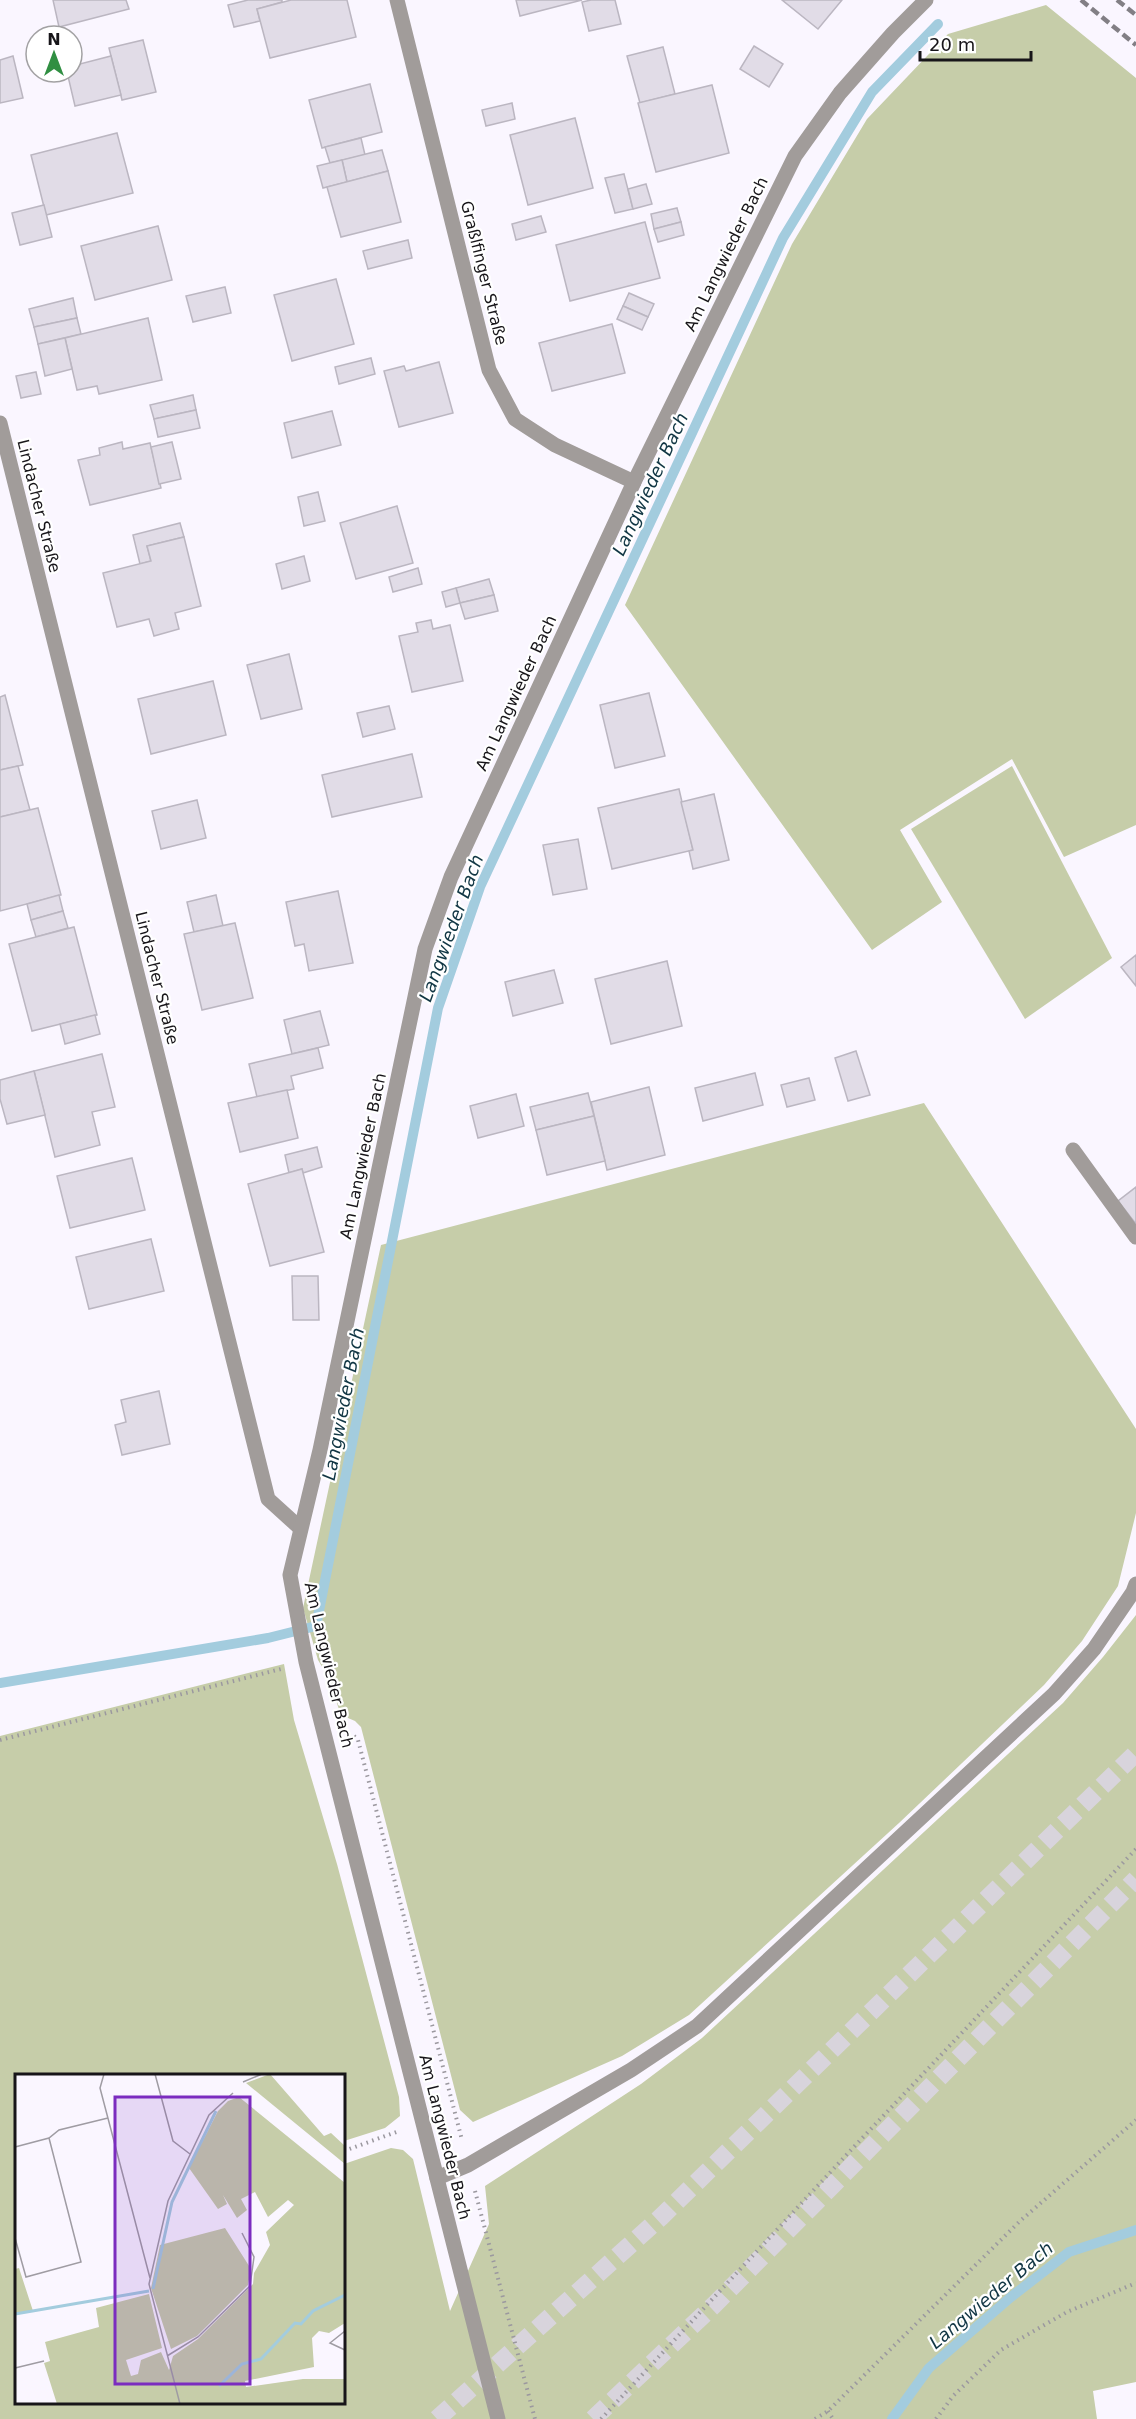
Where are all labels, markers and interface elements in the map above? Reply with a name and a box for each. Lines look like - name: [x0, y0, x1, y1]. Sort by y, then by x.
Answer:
- north arrow: [24, 24, 84, 84]
- scale bar: [920, 24, 1031, 62]
- text: N: [47, 30, 61, 49]
- text: 20 m: [929, 34, 975, 55]
- street label: Am Langwieder Bach: [680, 174, 772, 334]
- street label: Graßlfinger Straße: [457, 199, 511, 347]
- water label: Langwieder Bach: [608, 409, 692, 559]
- street label: Lindacher Straße: [13, 437, 65, 575]
- street label: Am Langwieder Bach: [472, 612, 560, 774]
- water label: Langwieder Bach: [415, 852, 487, 1004]
- street label: Lindacher Straße: [131, 909, 183, 1047]
- street label: Am Langwieder Bach: [336, 1071, 390, 1241]
- water label: Langwieder Bach: [318, 1326, 368, 1482]
- street label: Am Langwieder Bach: [301, 1580, 357, 1750]
- street label: Am Langwieder Bach: [415, 2053, 475, 2221]
- inset map: [15, 2074, 345, 2404]
- water label: Langwieder Bach: [925, 2237, 1057, 2353]

